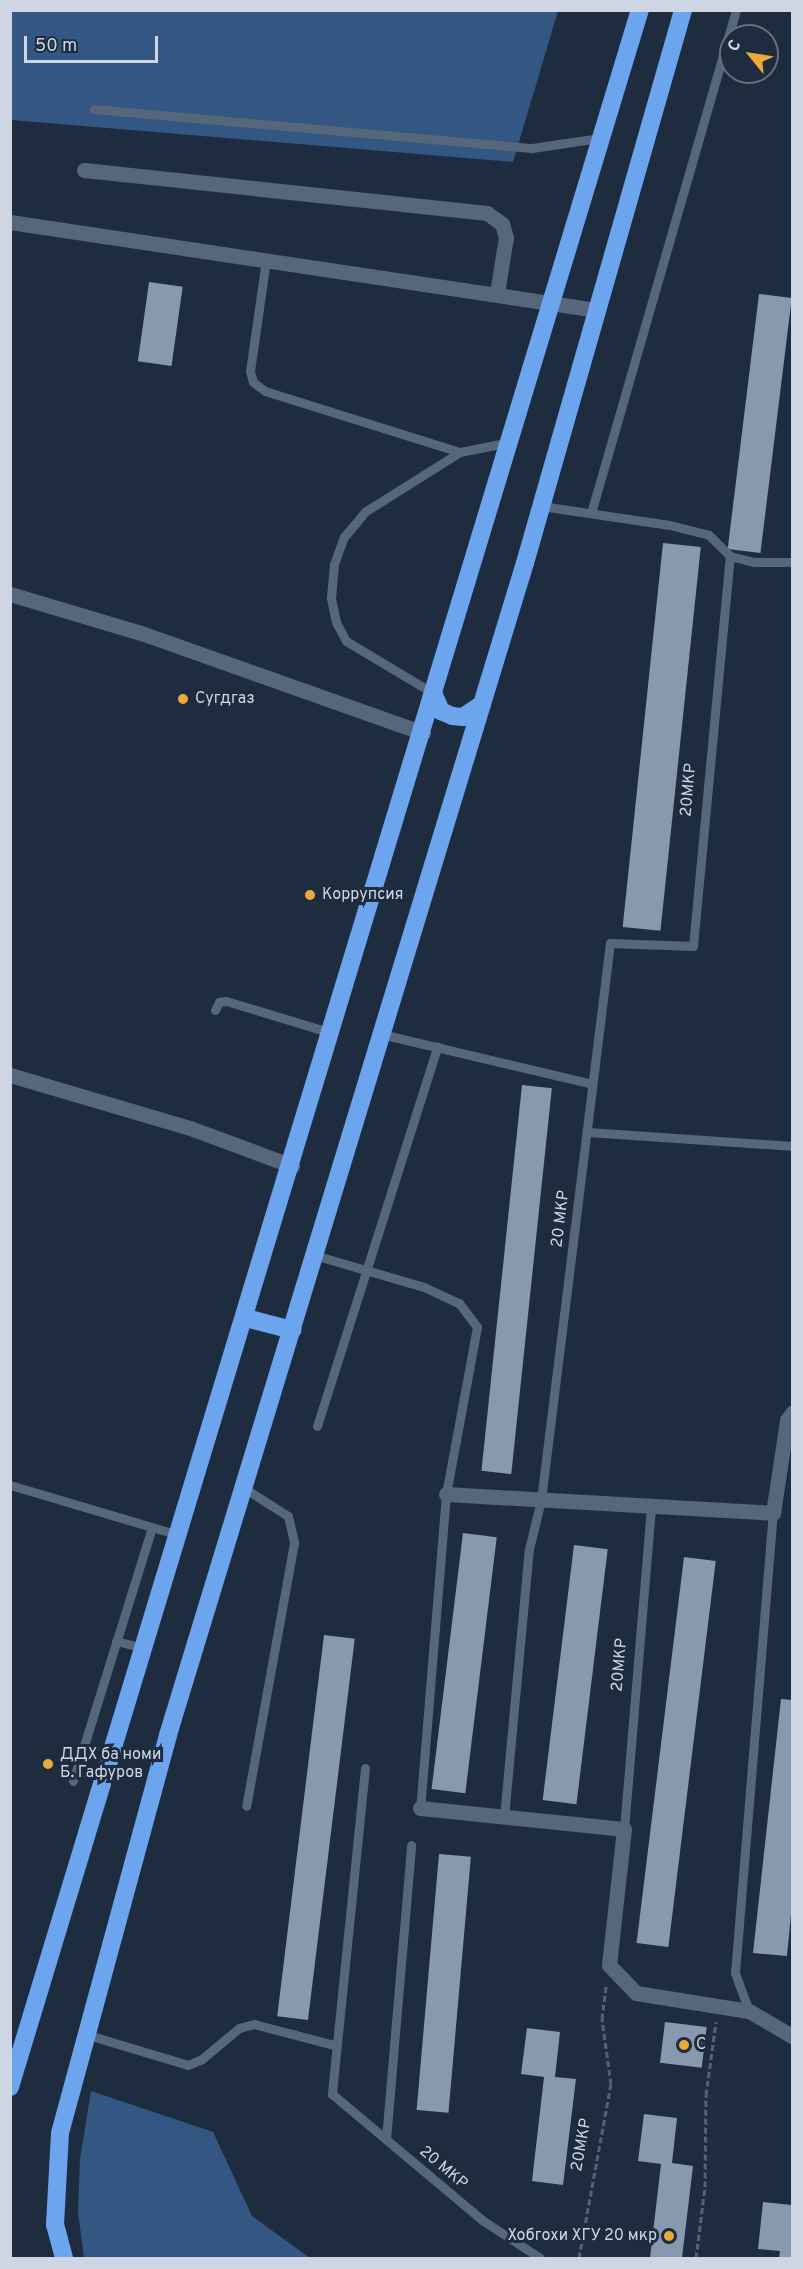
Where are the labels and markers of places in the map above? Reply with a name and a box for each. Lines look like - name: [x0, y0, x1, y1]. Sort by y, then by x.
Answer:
- place label: Сугдгаз: [195, 689, 255, 709]
- marker: Сугдгаз: [176, 692, 190, 706]
- place label: Коррупсия: [322, 885, 404, 905]
- marker: Коррупсия: [303, 888, 317, 902]
- place label: ДДХ ба номи Б. Гафуров: [60, 1745, 161, 1783]
- marker: ДДХ ба номи Б. Гафуров: [41, 1757, 55, 1771]
- place label: С: [696, 2035, 706, 2055]
- marker: С: [677, 2038, 691, 2052]
- place label: Хобгохи ХГУ 20 мкр: [507, 2226, 657, 2246]
- marker: Хобгохи ХГУ 20 мкр: [662, 2229, 676, 2243]

